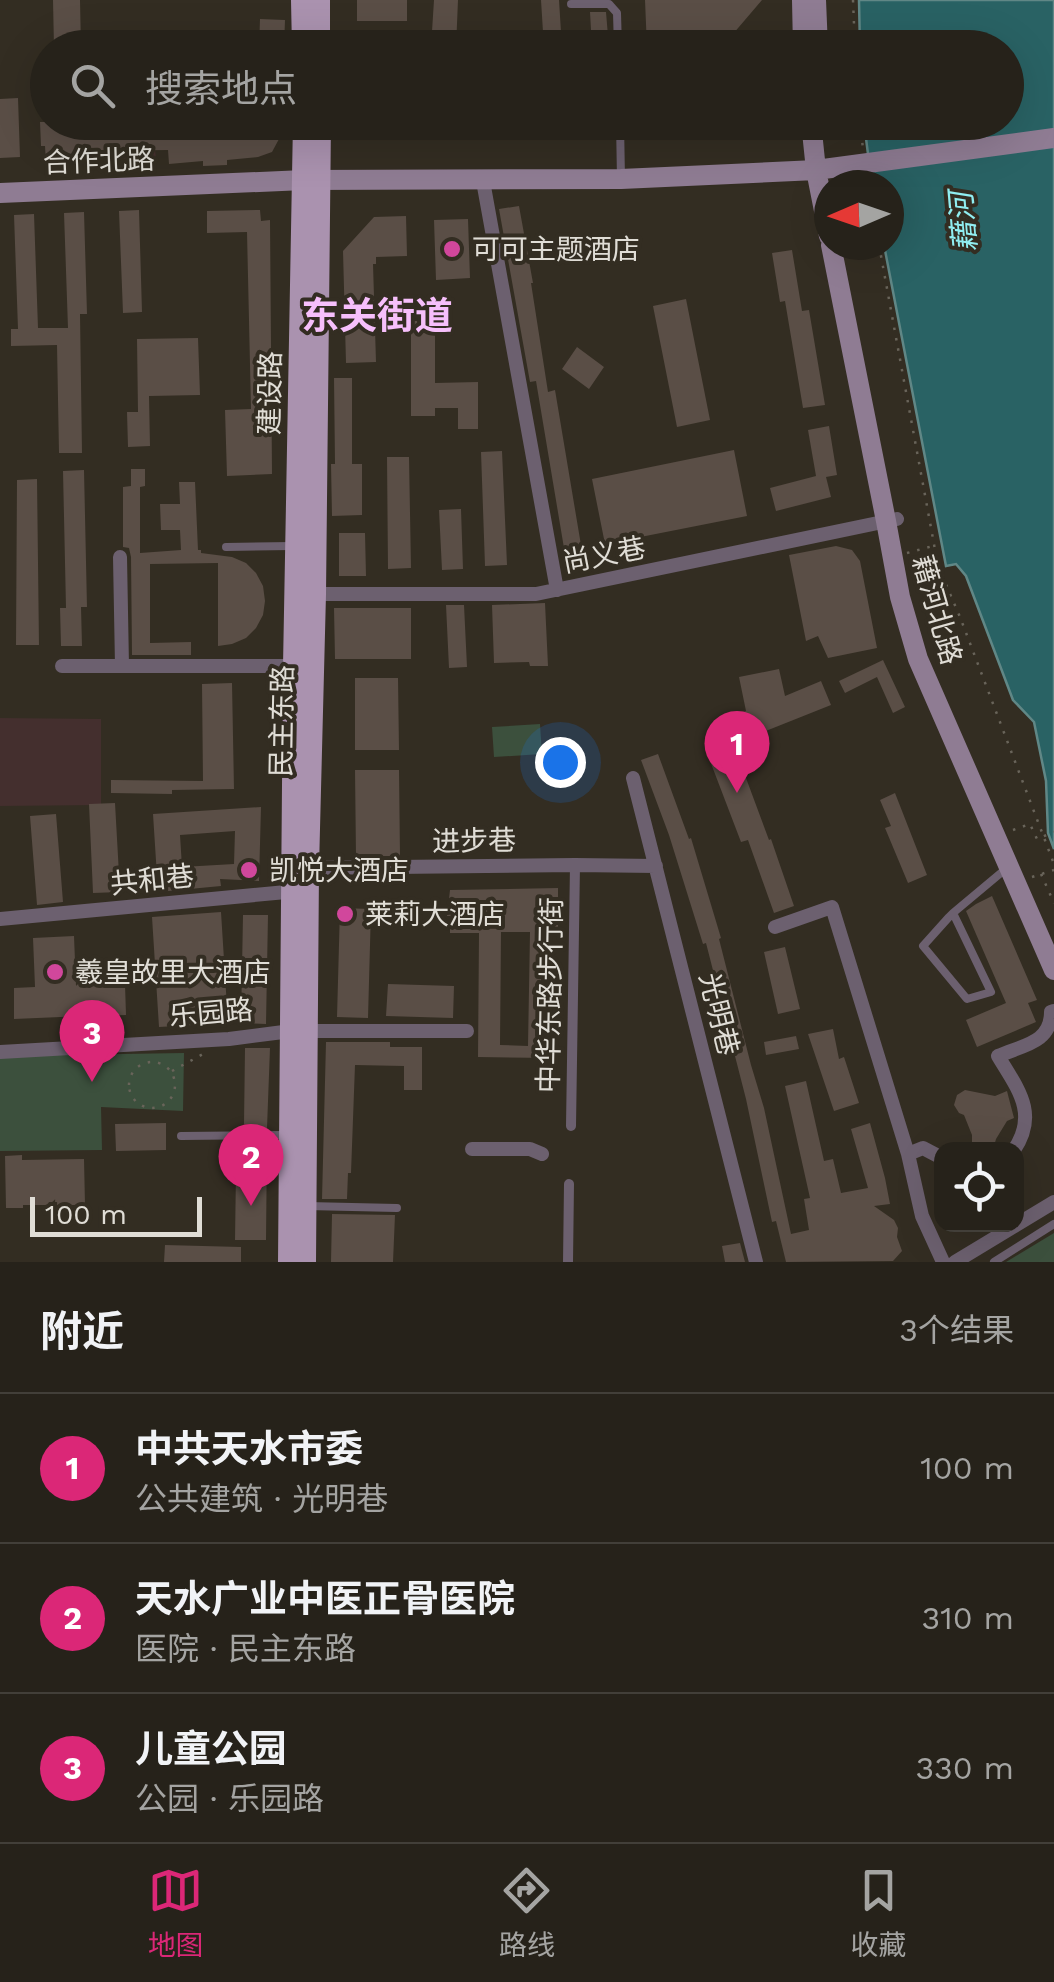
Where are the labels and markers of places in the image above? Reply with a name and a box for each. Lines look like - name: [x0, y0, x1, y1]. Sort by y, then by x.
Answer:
- place label: 可可主题酒店: [472, 233, 640, 266]
- marker: 可可主题酒店: [441, 238, 463, 260]
- pin: 1: [704, 710, 770, 793]
- place label: 凯悦大酒店: [269, 854, 409, 887]
- marker: 凯悦大酒店: [238, 859, 260, 881]
- place label: 莱莉大酒店: [365, 898, 505, 931]
- marker: 莱莉大酒店: [334, 903, 356, 925]
- place label: 羲皇故里大酒店: [75, 956, 271, 989]
- marker: 羲皇故里大酒店: [44, 961, 66, 983]
- pin: 3: [59, 1000, 124, 1082]
- pin: 2: [218, 1124, 284, 1206]

